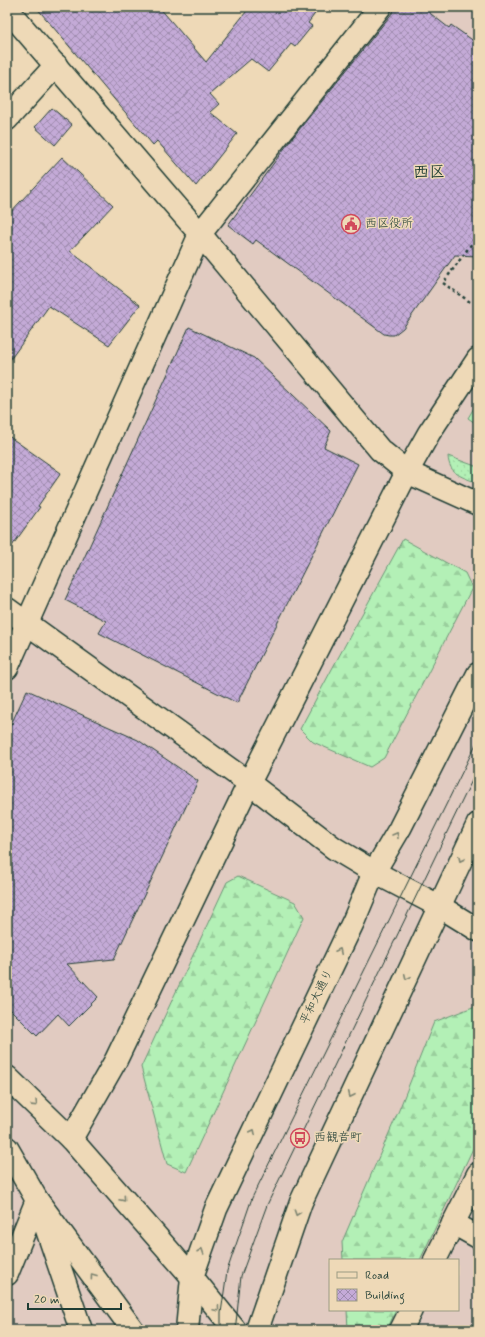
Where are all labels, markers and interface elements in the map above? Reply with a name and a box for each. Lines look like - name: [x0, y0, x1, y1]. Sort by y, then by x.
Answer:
- district label: 西区: [413, 162, 445, 183]
- public building icon: 西区役所: [340, 213, 362, 235]
- place label: 西区役所: [365, 216, 413, 232]
- one-way arrow: [391, 831, 398, 839]
- one-way arrow: [458, 855, 466, 862]
- one-way arrow: [334, 948, 342, 956]
- street label: 平和大通り: [297, 967, 337, 1027]
- one-way arrow: [404, 973, 412, 981]
- one-way arrow: [348, 1091, 356, 1098]
- one-way arrow: [30, 1100, 38, 1107]
- bus stop icon: 西観音町: [289, 1127, 311, 1149]
- one-way arrow: [248, 1128, 256, 1136]
- place label: 西観音町: [314, 1130, 362, 1146]
- one-way arrow: [119, 1195, 126, 1202]
- one-way arrow: [294, 1209, 302, 1216]
- one-way arrow: [196, 1247, 205, 1254]
- legend: [329, 1259, 459, 1311]
- text: Road: [365, 1268, 389, 1284]
- one-way arrow: [90, 1273, 98, 1280]
- scale bar: [28, 1285, 121, 1311]
- text: Building: [365, 1288, 405, 1305]
- text: 20 m: [34, 1292, 60, 1308]
- one-way arrow: [213, 1304, 220, 1311]

